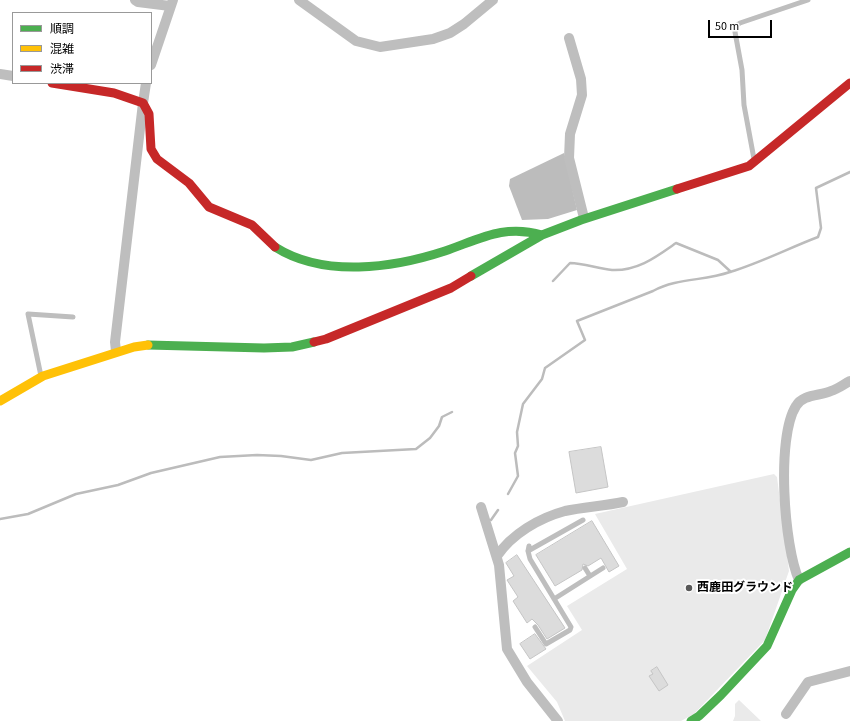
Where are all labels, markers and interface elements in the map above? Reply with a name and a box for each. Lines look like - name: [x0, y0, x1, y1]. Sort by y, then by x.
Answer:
- legend: [12, 12, 152, 84]
- scale bar: [710, 12, 774, 38]
- text: 50 m: [715, 18, 739, 35]
- text: 順調: [50, 21, 74, 38]
- text: 混雑: [50, 41, 74, 58]
- text: 渋滞: [50, 61, 74, 78]
- place label: 西鹿田グラウンド: [697, 581, 793, 595]
- marker: 西鹿田グラウンド: [684, 583, 694, 593]

